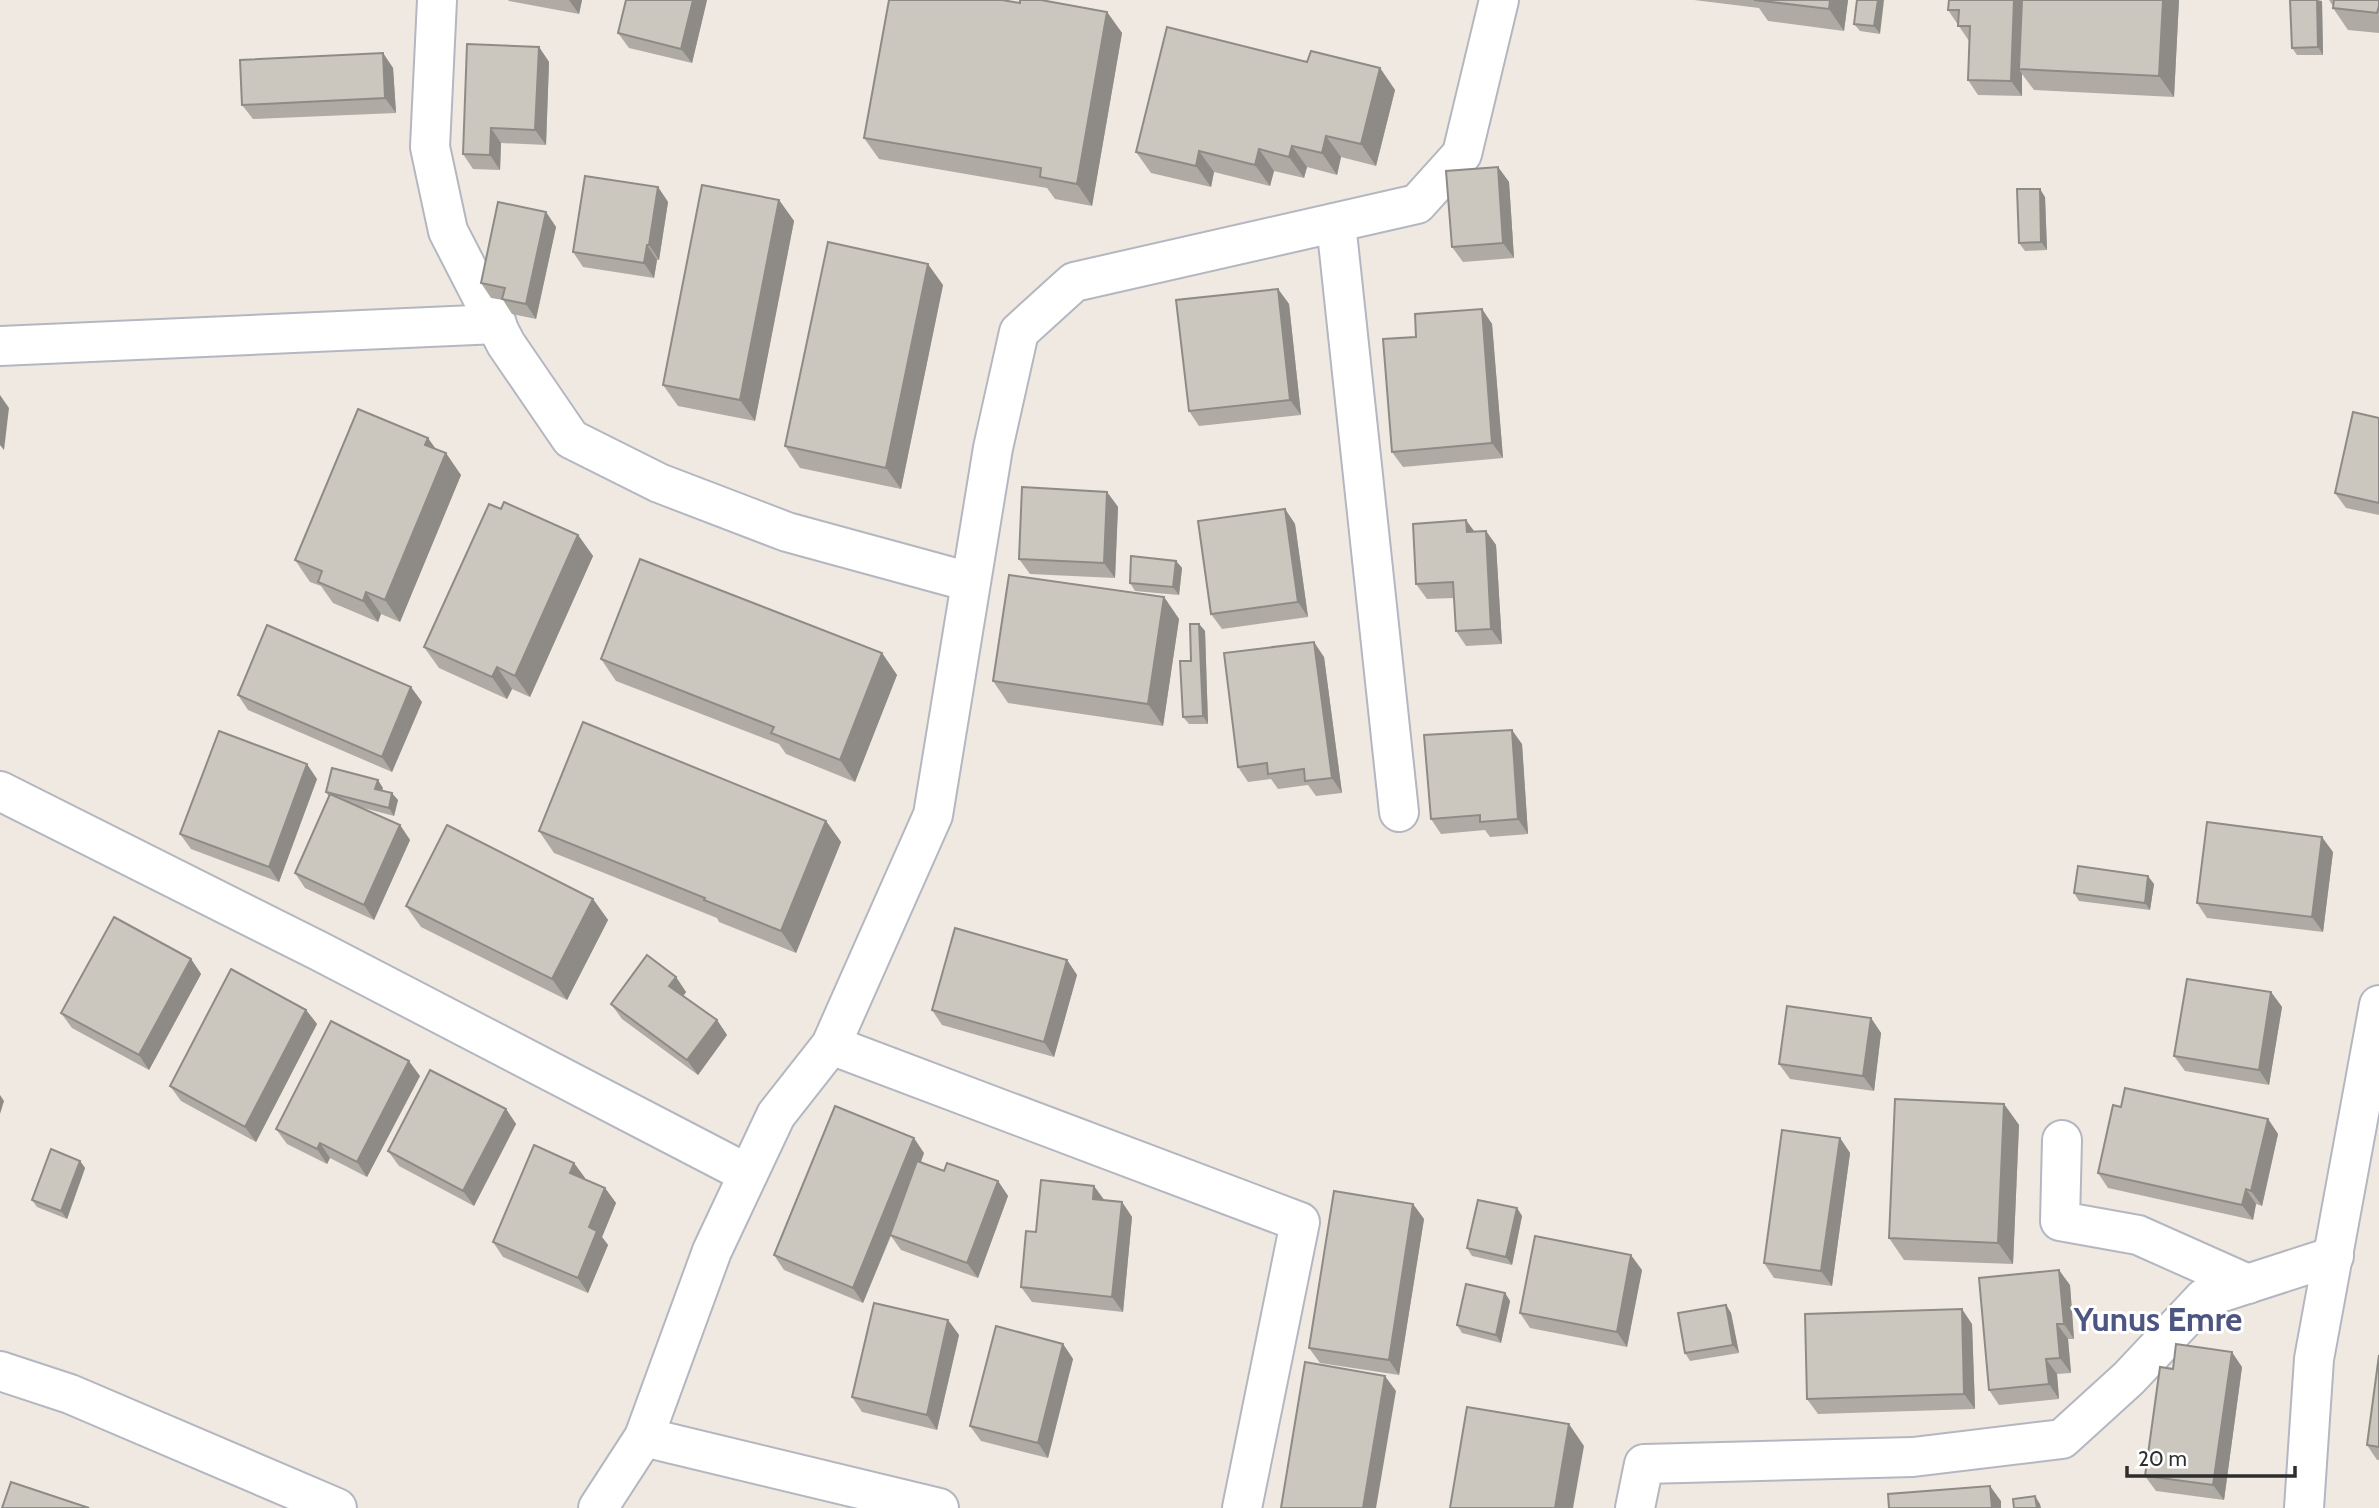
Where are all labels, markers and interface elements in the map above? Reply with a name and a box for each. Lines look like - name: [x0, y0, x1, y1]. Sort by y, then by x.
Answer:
- district label: Yunus Emre: [2073, 1299, 2242, 1339]
- scale bar: [2127, 1434, 2295, 1478]
- text: 20 m: [2138, 1446, 2187, 1471]

